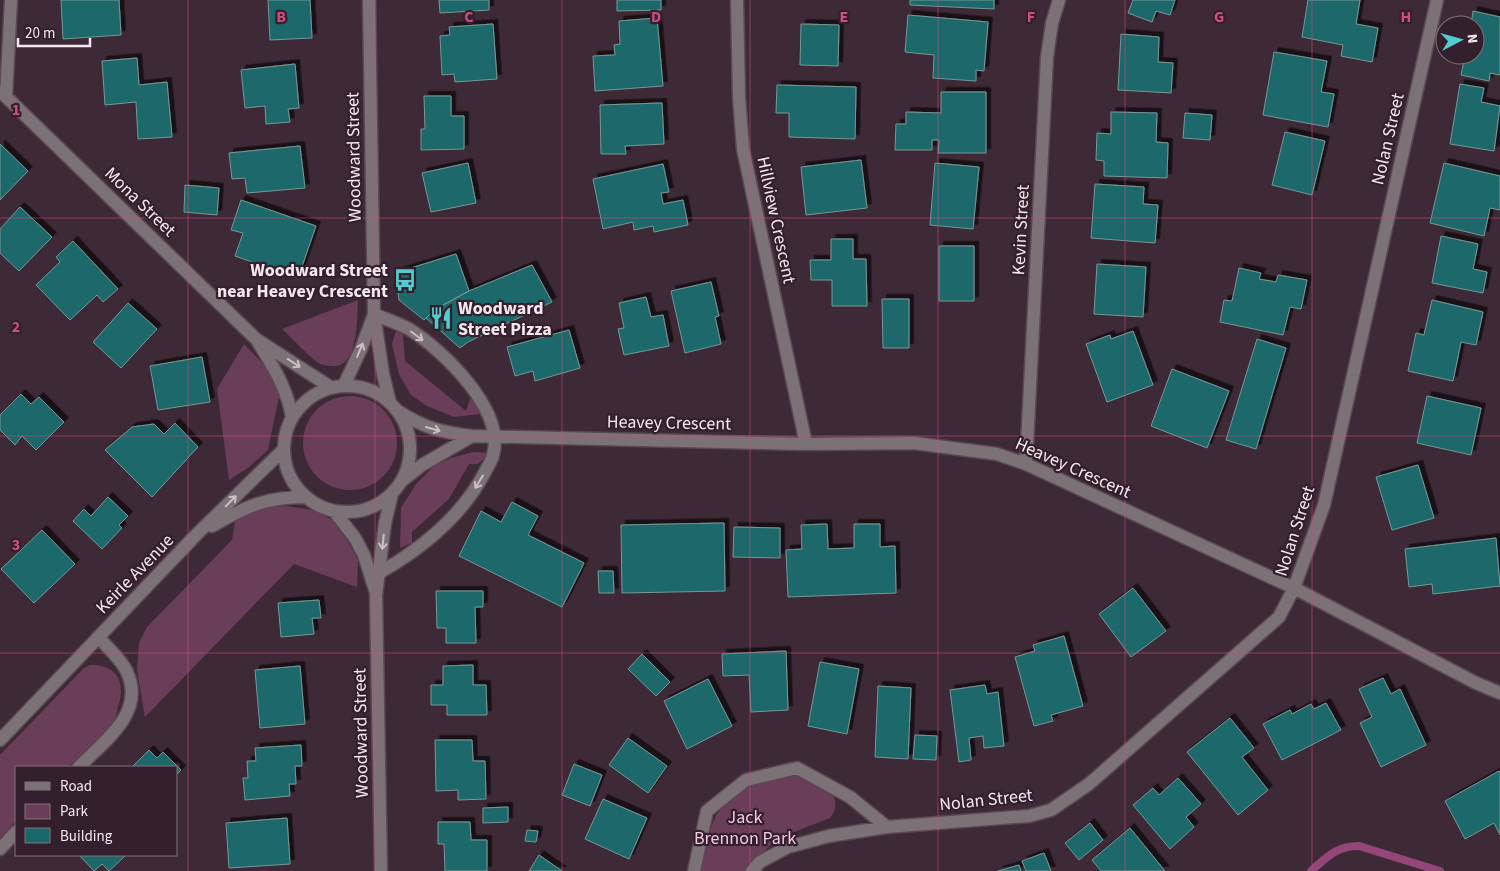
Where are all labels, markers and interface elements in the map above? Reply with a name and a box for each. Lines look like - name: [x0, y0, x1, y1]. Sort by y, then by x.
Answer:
- text: B: [276, 6, 286, 28]
- text: C: [464, 6, 474, 28]
- text: D: [651, 6, 661, 28]
- text: E: [840, 6, 848, 28]
- text: F: [1027, 6, 1035, 28]
- text: G: [1214, 6, 1224, 28]
- text: H: [1401, 6, 1411, 28]
- scale bar: [18, 15, 90, 47]
- north arrow: [1435, 15, 1485, 65]
- text: 20 m: [25, 23, 55, 44]
- text: N: [1462, 33, 1482, 44]
- street label: Nolan Street: [1365, 91, 1411, 187]
- street label: Woodward Street: [340, 92, 368, 222]
- text: 1: [12, 99, 20, 121]
- street label: Hillview Crescent: [750, 154, 802, 286]
- street label: Mona Street: [99, 162, 181, 242]
- street label: Kevin Street: [1006, 184, 1036, 276]
- place label: Woodward Street near Heavey Crescent: [217, 258, 388, 304]
- bus stop icon: Woodward Street near Heavey Crescent: [392, 267, 418, 293]
- place label: Woodward Street Pizza: [458, 296, 552, 342]
- restaurant icon: Woodward Street Pizza: [428, 305, 454, 331]
- text: 2: [12, 316, 20, 338]
- one-way arrow: [410, 331, 424, 341]
- one-way arrow: [356, 343, 365, 358]
- one-way arrow: [287, 358, 301, 368]
- street label: Heavey Crescent: [607, 409, 731, 437]
- one-way arrow: [425, 424, 441, 434]
- street label: Heavey Crescent: [1011, 431, 1135, 505]
- one-way arrow: [473, 474, 483, 488]
- street label: Nolan Street: [1269, 483, 1321, 579]
- one-way arrow: [225, 495, 237, 507]
- street label: Keirle Avenue: [90, 528, 180, 620]
- text: 3: [12, 534, 20, 556]
- one-way arrow: [378, 534, 388, 550]
- street label: Woodward Street: [347, 668, 375, 798]
- legend: [15, 766, 178, 856]
- text: Road: [60, 776, 92, 797]
- street label: Nolan Street: [938, 783, 1034, 817]
- text: Park: [60, 801, 89, 822]
- park label: Jack Brennon Park: [694, 805, 796, 851]
- text: Building: [60, 826, 113, 847]

